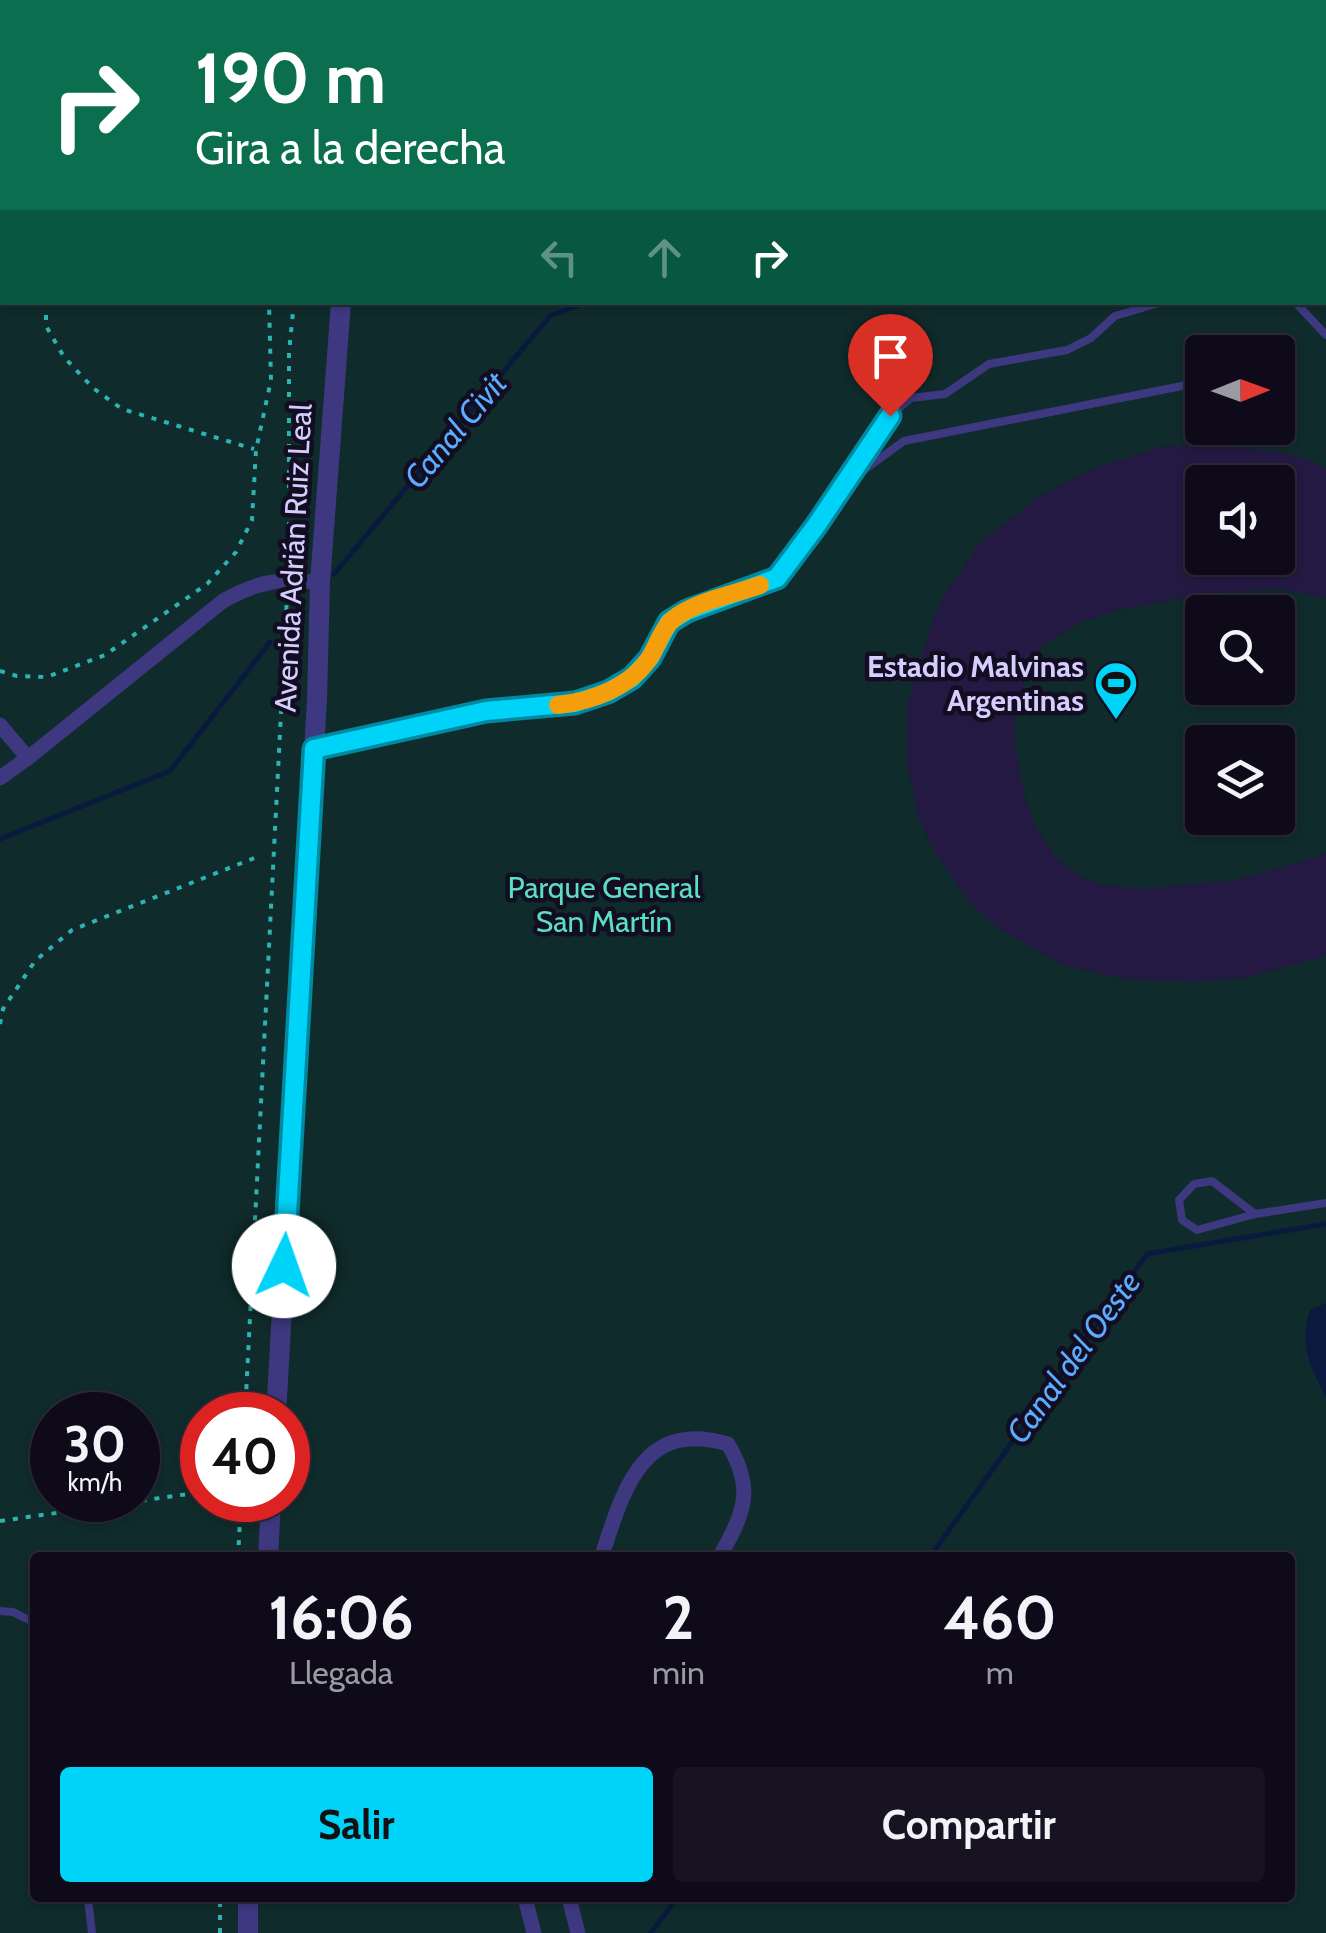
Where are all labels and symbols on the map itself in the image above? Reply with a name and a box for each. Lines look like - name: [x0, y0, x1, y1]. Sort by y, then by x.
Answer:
- pin: [848, 314, 933, 417]
- north arrow: [1185, 335, 1295, 445]
- water label: Canal Civit: [395, 363, 516, 496]
- street label: Avenida Adrián Ruiz Leal: [266, 403, 320, 713]
- place label: Estadio Malvinas Argentinas: [867, 648, 1084, 719]
- sports icon: Estadio Malvinas Argentinas: [1093, 660, 1139, 721]
- park label: Parque General San Martín: [507, 869, 701, 940]
- position arrow: [232, 1214, 336, 1318]
- water label: Canal del Oeste: [998, 1264, 1148, 1450]
- speed limit sign: 40: [180, 1392, 310, 1522]

